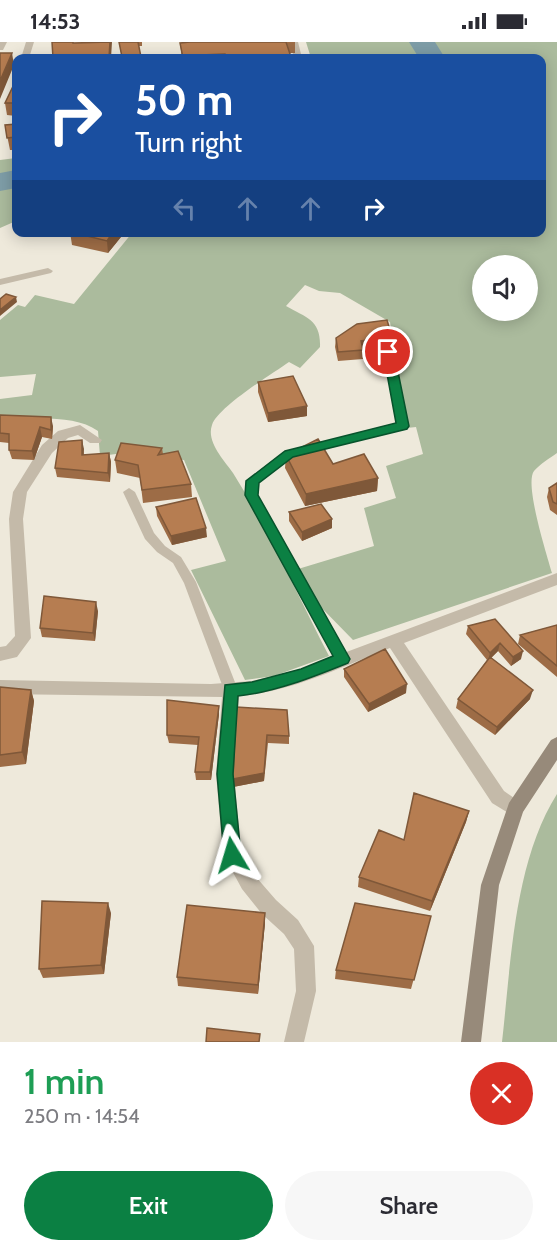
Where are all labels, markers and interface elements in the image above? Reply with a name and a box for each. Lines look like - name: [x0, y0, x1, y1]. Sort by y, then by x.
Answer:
- text: 14:53: [30, 8, 80, 35]
- text: 50 m: [135, 74, 233, 126]
- icon: right: [36, 78, 114, 156]
- text: Turn right: [135, 126, 242, 159]
- icon: left: [168, 192, 201, 225]
- icon: ahead: [231, 192, 264, 225]
- icon: ahead: [294, 192, 327, 225]
- icon: right: [357, 192, 390, 225]
- map controls: [472, 255, 538, 321]
- button: sound: [472, 255, 538, 321]
- pin: [362, 326, 413, 377]
- icon: arrive: [371, 335, 404, 368]
- position arrow: [200, 823, 264, 887]
- text: 1 min: [24, 1059, 104, 1103]
- button: close: [470, 1062, 533, 1125]
- text: 250 m · 14:54: [24, 1104, 140, 1128]
- button: Exit: [24, 1171, 273, 1240]
- button: Share: [285, 1171, 533, 1240]

